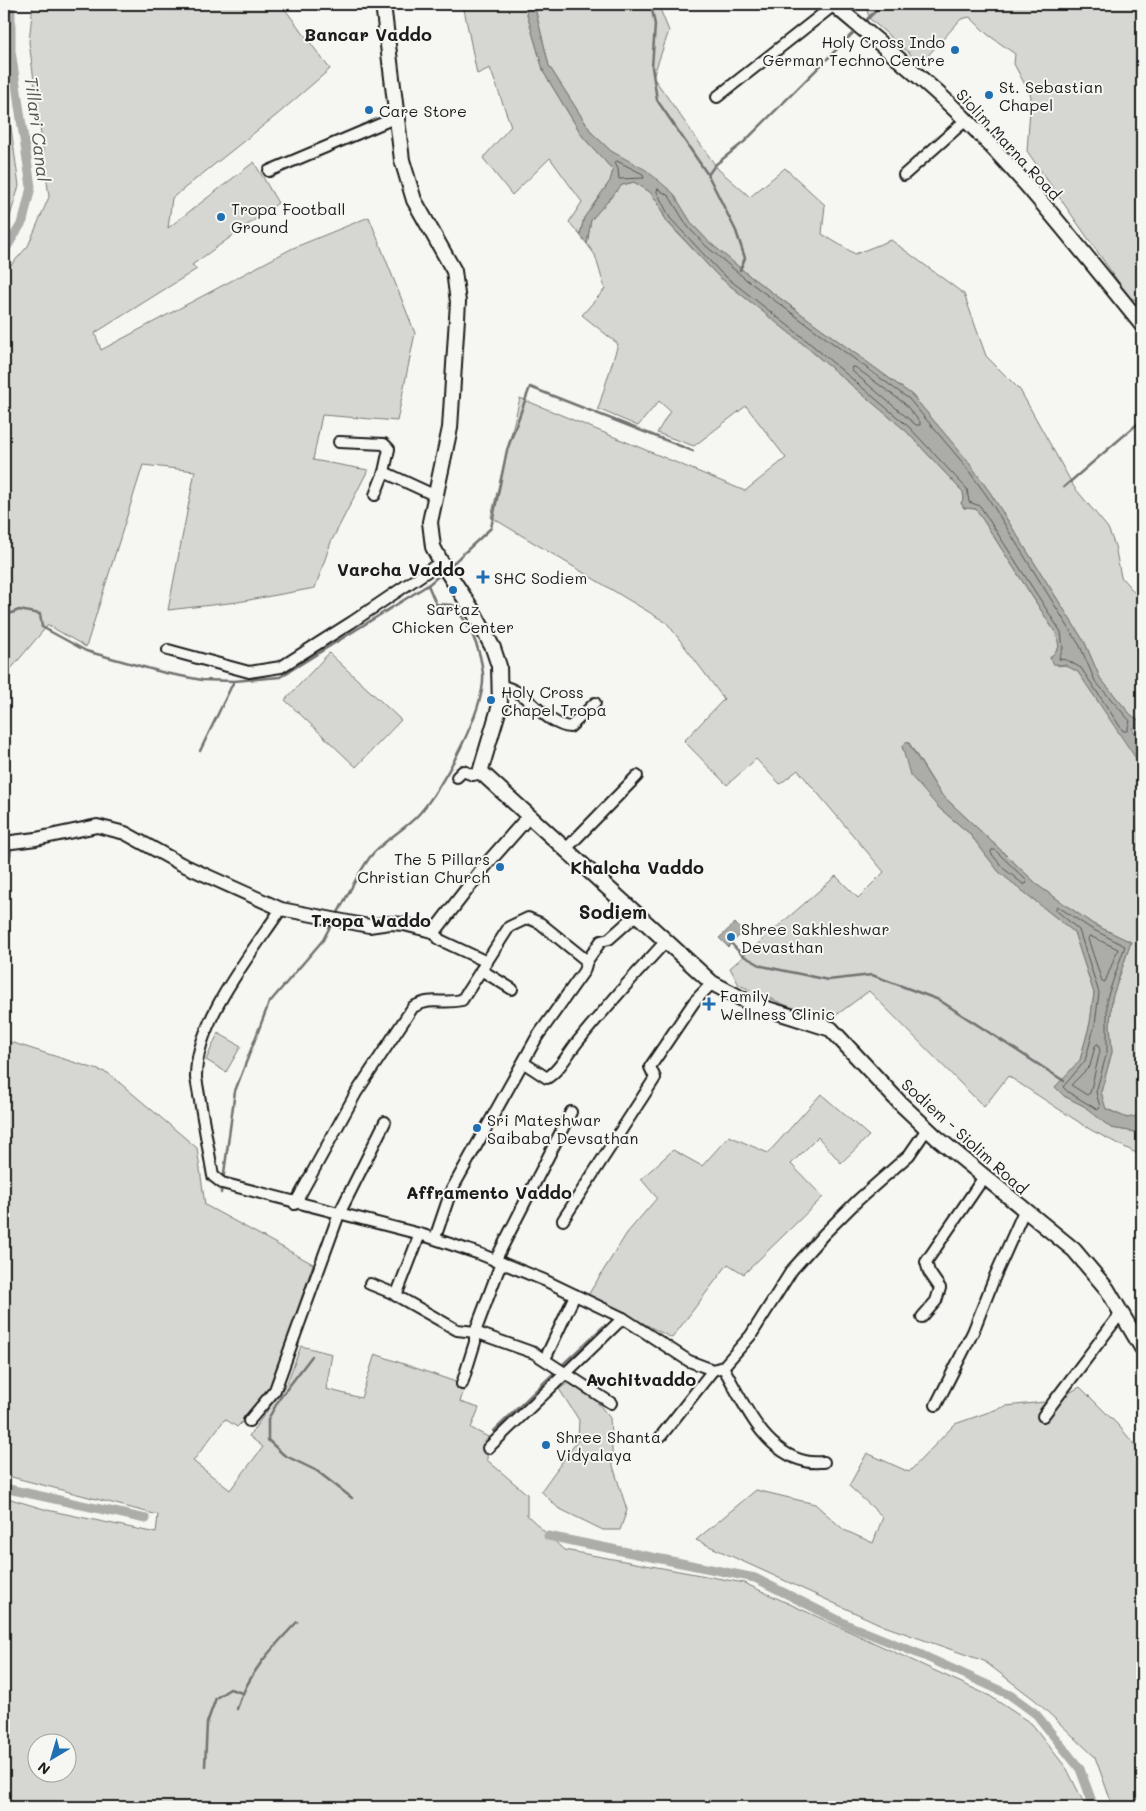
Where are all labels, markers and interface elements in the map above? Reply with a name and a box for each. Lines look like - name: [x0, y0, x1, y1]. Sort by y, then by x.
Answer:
- district label: Bancar Vaddo: [304, 22, 432, 46]
- place label: Holy Cross Indo German Techno Centre: [763, 31, 945, 70]
- marker: Holy Cross Indo German Techno Centre: [949, 44, 961, 56]
- water label: Tillari Canal: [20, 75, 56, 183]
- place label: St. Sebastian Chapel: [999, 76, 1103, 115]
- street label: Siolim Marna Road: [952, 84, 1066, 204]
- marker: St. Sebastian Chapel: [983, 89, 995, 101]
- place label: Care Store: [379, 100, 467, 121]
- marker: Care Store: [363, 104, 375, 116]
- place label: Tropa Football Ground: [231, 198, 346, 237]
- marker: Tropa Football Ground: [215, 211, 227, 223]
- district label: Varcha Vaddo: [337, 557, 465, 581]
- place label: SHC Sodiem: [494, 567, 587, 588]
- marker: SHC Sodiem: [476, 570, 490, 584]
- marker: Sartaz Chicken Center: [447, 584, 459, 596]
- place label: Sartaz Chicken Center: [392, 598, 514, 637]
- place label: Holy Cross Chapel Tropa: [501, 681, 607, 720]
- marker: Holy Cross Chapel Tropa: [485, 694, 497, 706]
- place label: The 5 Pillars Christian Church: [357, 848, 490, 887]
- district label: Khalcha Vaddo: [570, 855, 704, 879]
- marker: The 5 Pillars Christian Church: [494, 861, 506, 873]
- district label: Sodiem: [579, 899, 647, 924]
- district label: Tropa Waddo: [311, 908, 431, 932]
- place label: Shree Sakhleshwar Devasthan: [741, 918, 890, 957]
- marker: Shree Sakhleshwar Devasthan: [725, 931, 737, 943]
- place label: Family Wellness Clinic: [720, 985, 835, 1024]
- marker: Family Wellness Clinic: [702, 997, 716, 1011]
- street label: Sodiem - Siolim Road: [897, 1074, 1033, 1198]
- place label: Sri Mateshwar Saibaba Devsathan: [487, 1109, 638, 1148]
- marker: Sri Mateshwar Saibaba Devsathan: [471, 1122, 483, 1134]
- district label: Afframento Vaddo: [406, 1180, 572, 1204]
- district label: Avchitvaddo: [586, 1367, 696, 1391]
- place label: Shree Shanta Vidyalaya: [556, 1426, 661, 1465]
- marker: Shree Shanta Vidyalaya: [540, 1439, 552, 1451]
- north arrow: [28, 1734, 78, 1784]
- text: N: [34, 1758, 54, 1779]

